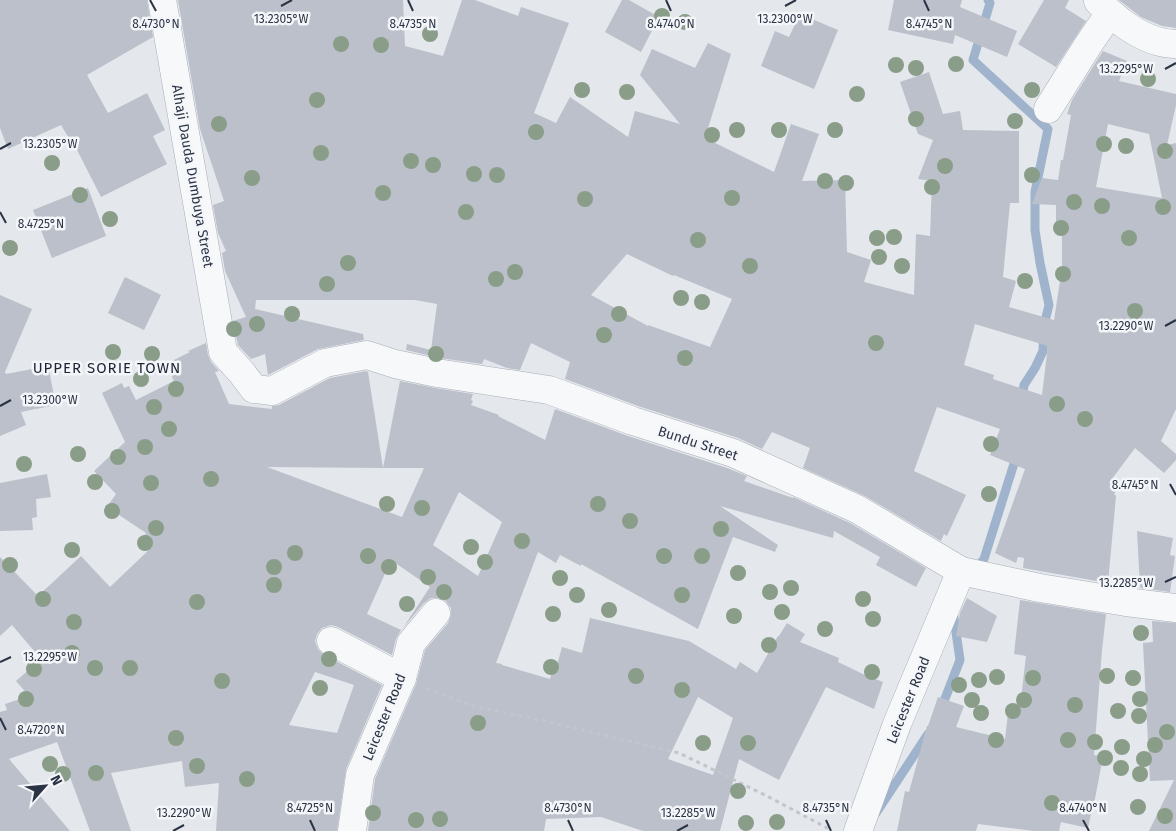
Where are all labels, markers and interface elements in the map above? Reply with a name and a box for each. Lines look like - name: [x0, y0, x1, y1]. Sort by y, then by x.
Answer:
- text: 13.2305°W: [254, 12, 308, 26]
- text: 13.2300°W: [757, 12, 813, 26]
- text: 8.4730°N: [132, 17, 180, 31]
- text: 8.4735°N: [390, 17, 436, 31]
- text: 8.4740°N: [647, 17, 695, 31]
- text: 8.4745°N: [906, 17, 952, 31]
- text: 13.2295°W: [1099, 62, 1153, 76]
- street label: Alhaji Dauda Dumbuya Street: [168, 83, 217, 270]
- text: 13.2305°W: [23, 137, 77, 151]
- text: 8.4725°N: [18, 217, 64, 231]
- text: 13.2290°W: [1098, 319, 1154, 333]
- district label: UPPER SORIE TOWN: [33, 359, 181, 377]
- text: 13.2300°W: [22, 393, 78, 407]
- street label: Bundu Street: [656, 423, 741, 465]
- text: 8.4745°N: [1112, 478, 1158, 492]
- text: 13.2285°W: [1099, 576, 1153, 590]
- text: 13.2295°W: [23, 650, 77, 664]
- street label: Leicester Road: [883, 654, 934, 746]
- street label: Leicester Road: [359, 671, 410, 763]
- text: 8.4720°N: [17, 723, 65, 737]
- north arrow: [20, 761, 70, 811]
- text: N: [46, 772, 66, 788]
- text: 8.4725°N: [287, 801, 333, 815]
- text: 8.4730°N: [544, 801, 592, 815]
- text: 8.4735°N: [803, 801, 849, 815]
- text: 8.4740°N: [1059, 801, 1107, 815]
- text: 13.2290°W: [156, 806, 212, 820]
- text: 13.2285°W: [661, 806, 715, 820]

